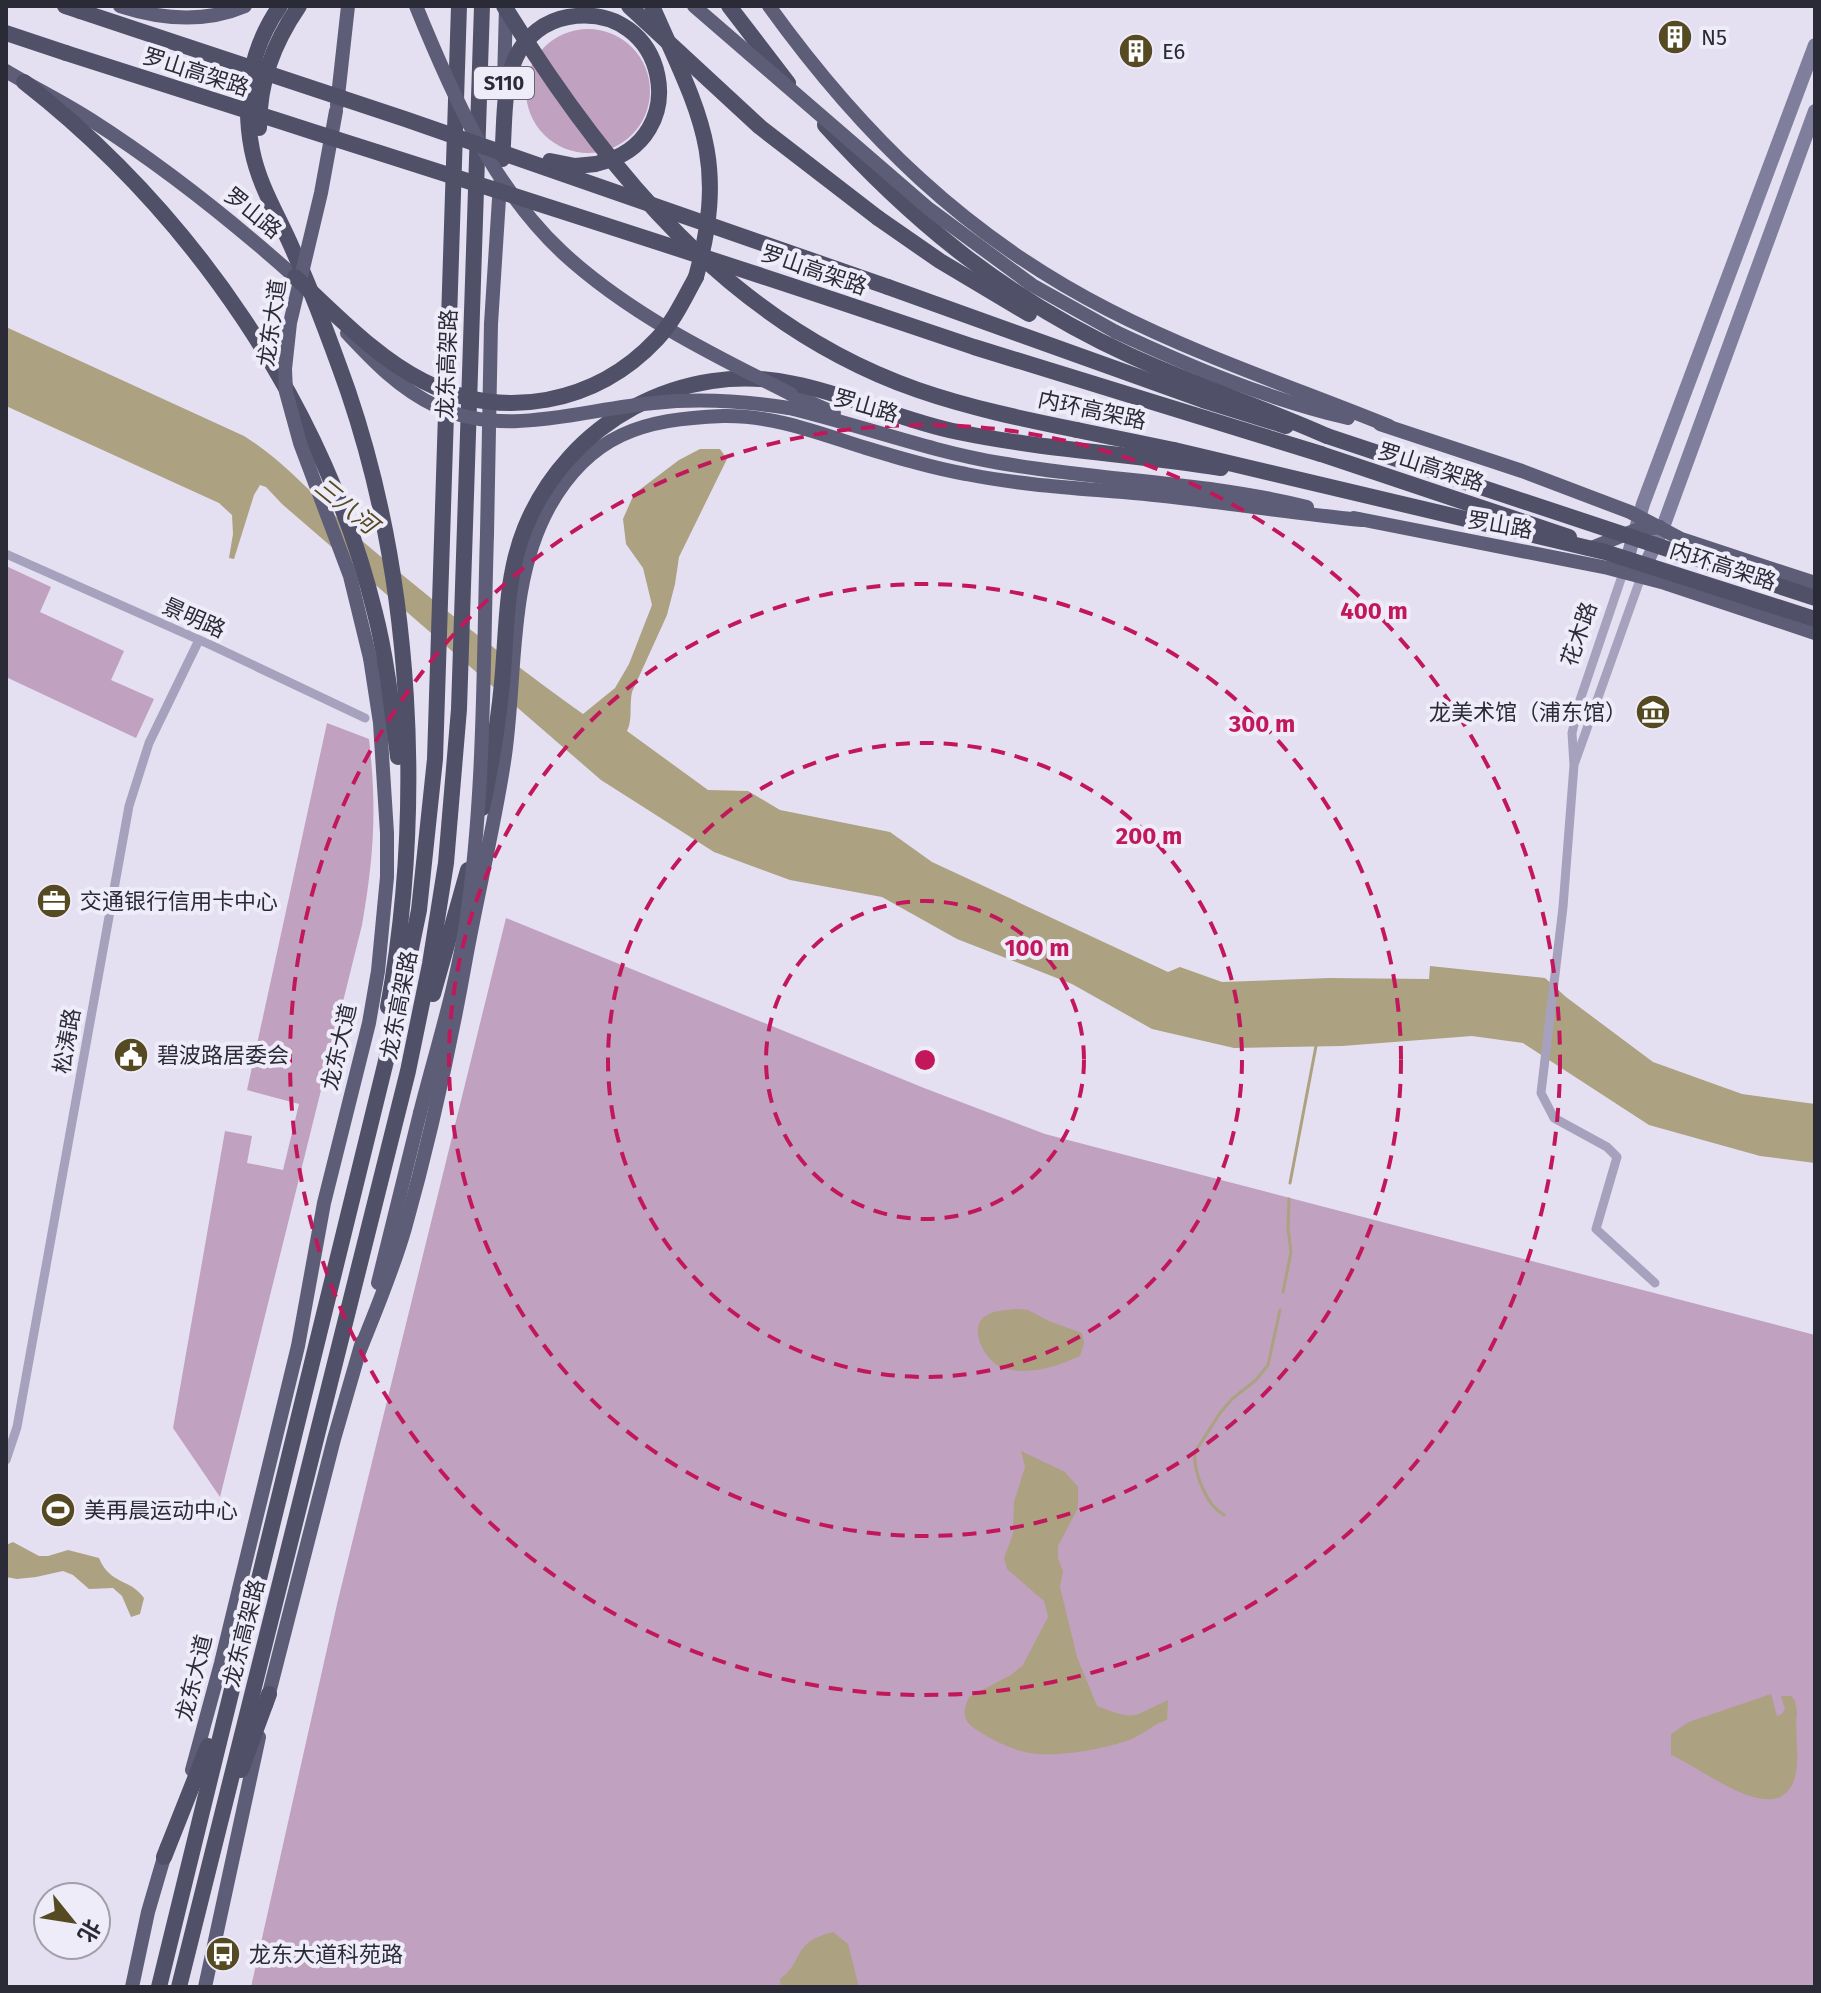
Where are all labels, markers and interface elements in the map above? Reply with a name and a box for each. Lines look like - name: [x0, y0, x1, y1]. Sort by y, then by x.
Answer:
- building icon: N5: [1656, 18, 1694, 56]
- place label: N5: [1701, 24, 1727, 51]
- building icon: E6: [1117, 32, 1155, 70]
- place label: E6: [1162, 38, 1185, 65]
- street label: 罗山高架路: [140, 42, 252, 102]
- road number: S110: [474, 67, 534, 99]
- street label: 罗山路: [219, 182, 287, 244]
- street label: 罗山高架路: [758, 239, 870, 301]
- street label: 龙东大道: [253, 278, 291, 368]
- street label: 龙东高架路: [432, 309, 462, 419]
- street label: 罗山路: [831, 384, 901, 428]
- street label: 内环高架路: [1035, 385, 1149, 435]
- street label: 罗山高架路: [1375, 437, 1487, 497]
- water label: 三八河: [309, 472, 386, 542]
- street label: 罗山路: [1465, 506, 1535, 544]
- street label: 内环高架路: [1667, 536, 1779, 596]
- street label: 景明路: [158, 592, 230, 644]
- text: 400 m: [1340, 597, 1408, 625]
- street label: 花木路: [1555, 598, 1603, 670]
- museum icon: 龙美术馆（浦东馆）: [1634, 693, 1672, 731]
- place label: 龙美术馆（浦东馆）: [1429, 699, 1627, 726]
- text: 300 m: [1228, 710, 1295, 738]
- text: 200 m: [1116, 822, 1182, 850]
- office icon: 交通银行信用卡中心: [35, 882, 73, 920]
- place label: 交通银行信用卡中心: [80, 888, 278, 915]
- text: 100 m: [1004, 934, 1070, 962]
- street label: 龙东高架路: [375, 948, 423, 1062]
- street label: 龙东大道: [316, 1001, 362, 1093]
- street label: 松涛路: [48, 1006, 86, 1076]
- public building icon: 碧波路居委会: [112, 1036, 150, 1074]
- place label: 碧波路居委会: [157, 1042, 289, 1069]
- centre of rings: [911, 1046, 939, 1074]
- sports icon: 美再晨运动中心: [39, 1491, 77, 1529]
- place label: 美再晨运动中心: [84, 1497, 238, 1524]
- street label: 龙东高架路: [218, 1576, 270, 1690]
- street label: 龙东大道: [170, 1632, 218, 1724]
- north arrow: [32, 1881, 112, 1961]
- text: 北: [72, 1914, 106, 1947]
- bus stop icon: 龙东大道科苑路: [204, 1935, 242, 1973]
- place label: 龙东大道科苑路: [249, 1941, 403, 1968]

